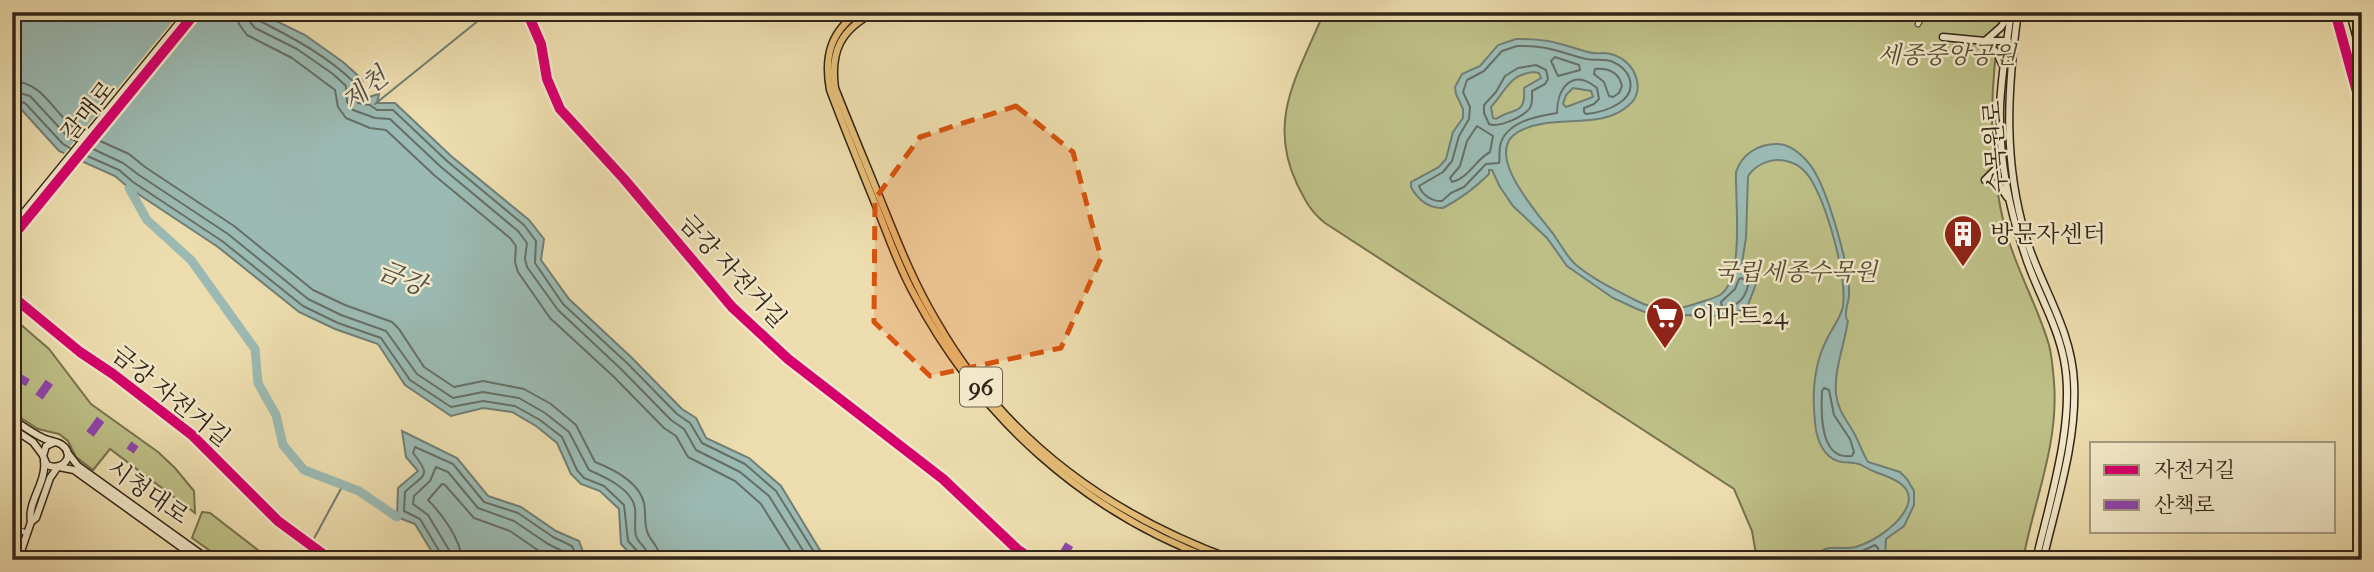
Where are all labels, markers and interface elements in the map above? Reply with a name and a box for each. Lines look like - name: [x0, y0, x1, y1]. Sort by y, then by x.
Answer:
- park label: 세종중앙공원: [1877, 41, 2018, 69]
- water label: 제천: [336, 60, 396, 117]
- street label: 갈매로: [55, 75, 121, 147]
- street label: 수목원로: [1978, 100, 2012, 194]
- street label: 금강 자전거길: [674, 209, 792, 333]
- building icon: 방문자센터: [1942, 213, 1984, 268]
- place label: 방문자센터: [1990, 220, 2106, 248]
- water label: 금강: [373, 254, 435, 303]
- park label: 국립세종수목원: [1715, 258, 1879, 286]
- supermarket icon: 이마트24: [1644, 295, 1686, 350]
- place label: 이마트24: [1692, 302, 1789, 330]
- street label: 금강 자전거길: [106, 340, 236, 452]
- road number: 96: [960, 368, 1002, 406]
- legend: [2090, 442, 2336, 534]
- street label: 시청대로: [102, 454, 194, 530]
- text: 자전거길: [2154, 458, 2235, 482]
- text: 산책로: [2154, 493, 2215, 517]

